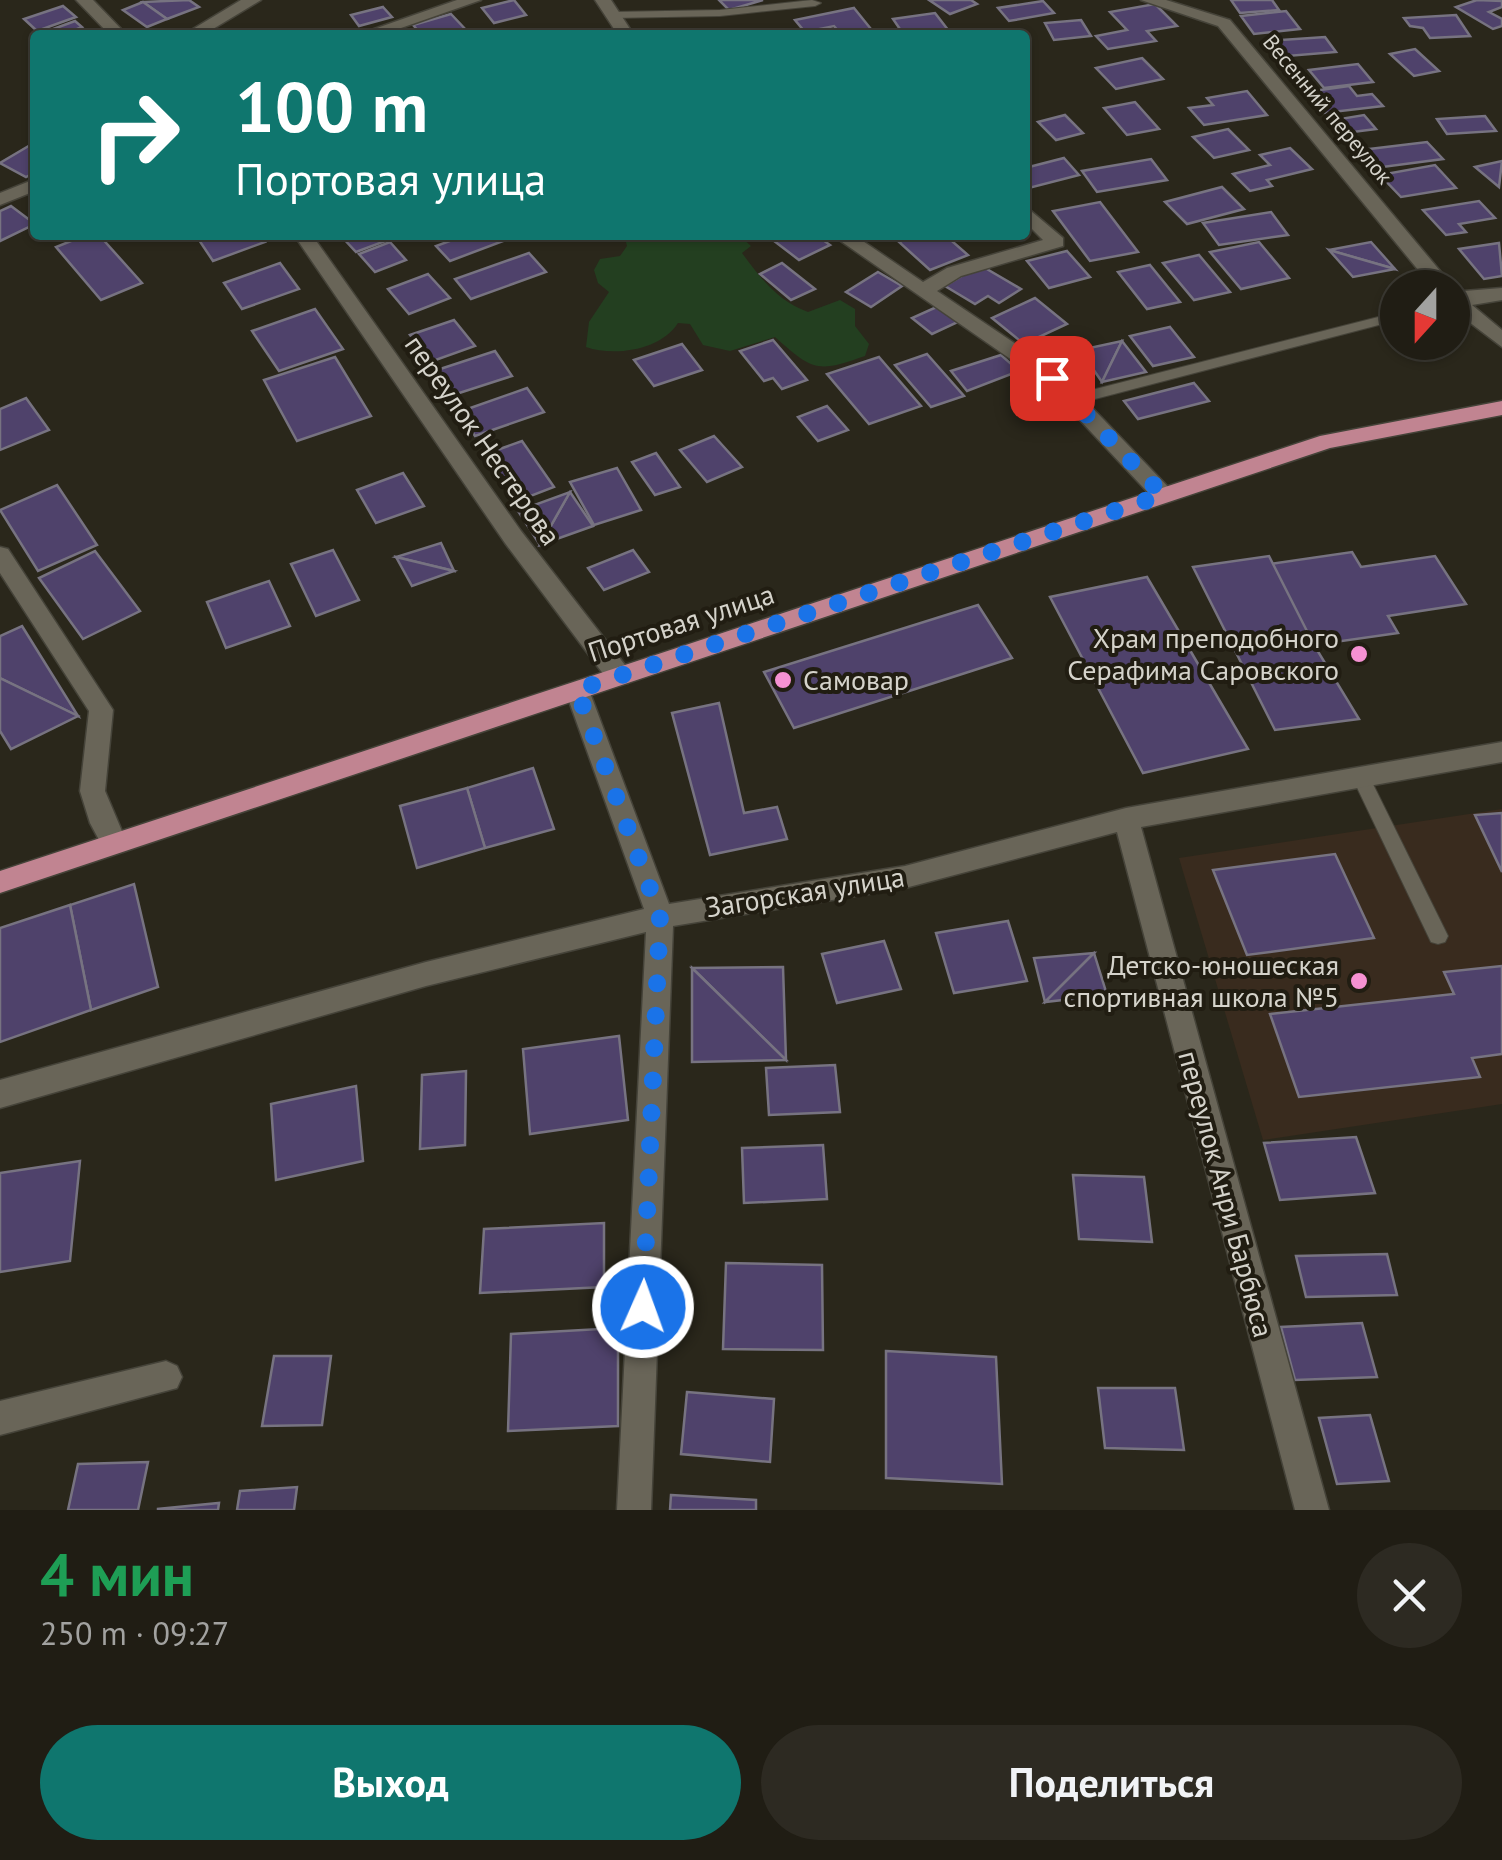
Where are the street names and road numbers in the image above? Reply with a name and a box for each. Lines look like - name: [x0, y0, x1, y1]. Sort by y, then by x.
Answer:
- street label: Весенний переулок: [1257, 28, 1399, 190]
- street label: переулок Нестерова: [397, 327, 570, 552]
- street label: Портовая улица: [583, 575, 779, 670]
- street label: Загорская улица: [703, 858, 907, 926]
- street label: переулок Анри Барбюса: [1170, 1046, 1283, 1341]

